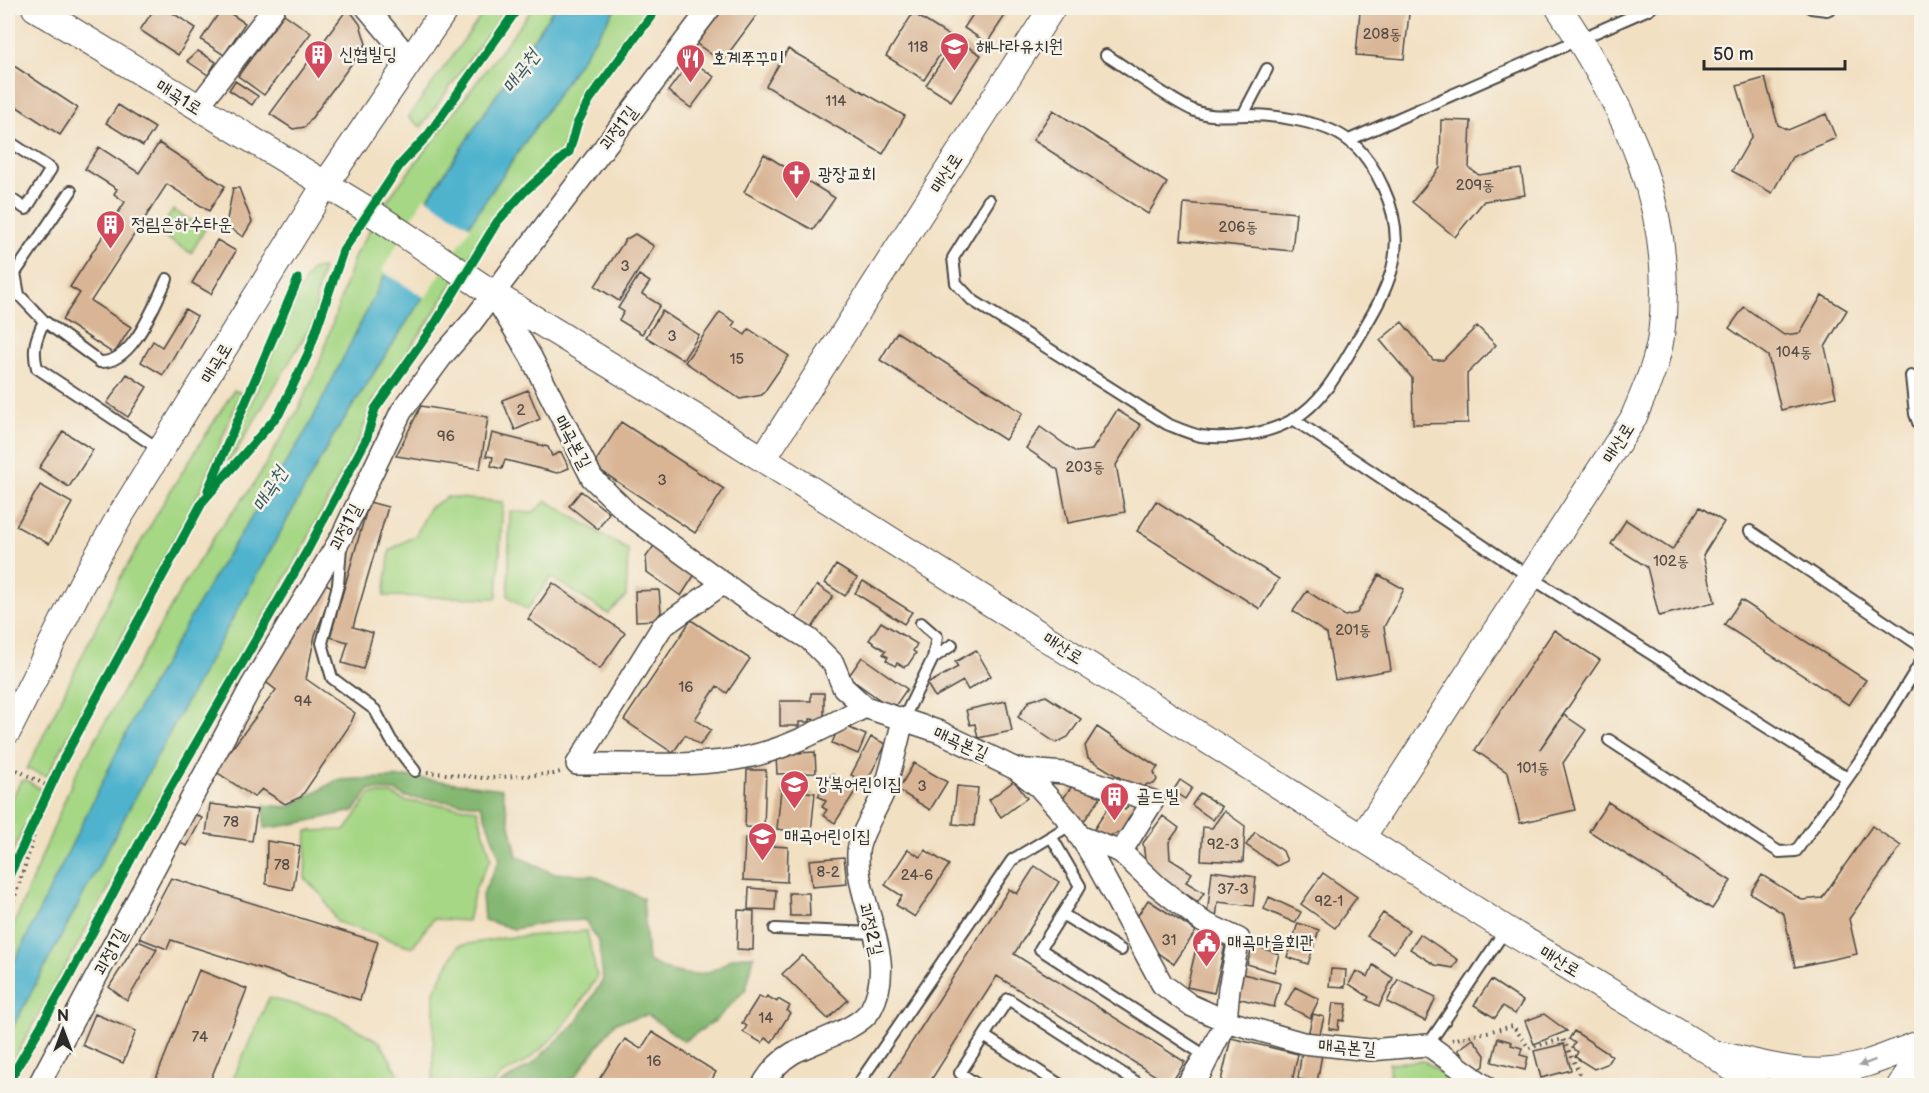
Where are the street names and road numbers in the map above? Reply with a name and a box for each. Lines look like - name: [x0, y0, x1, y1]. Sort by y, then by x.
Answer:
- street label: 매곡1로: [152, 75, 206, 120]
- street label: 괴정1길: [595, 101, 642, 155]
- street label: 매산로: [926, 149, 967, 197]
- street label: 매곡로: [196, 339, 237, 387]
- street label: 매곡본길: [550, 412, 596, 473]
- street label: 매산로: [1598, 419, 1639, 467]
- street label: 괴정1길: [325, 500, 366, 554]
- street label: 매산로: [1039, 628, 1087, 669]
- street label: 매곡본길: [930, 722, 992, 765]
- street label: 괴정2길: [854, 900, 887, 958]
- street label: 괴정1길: [89, 925, 132, 979]
- street label: 매산로: [1536, 941, 1584, 982]
- street label: 매곡본길: [1317, 1035, 1377, 1060]

